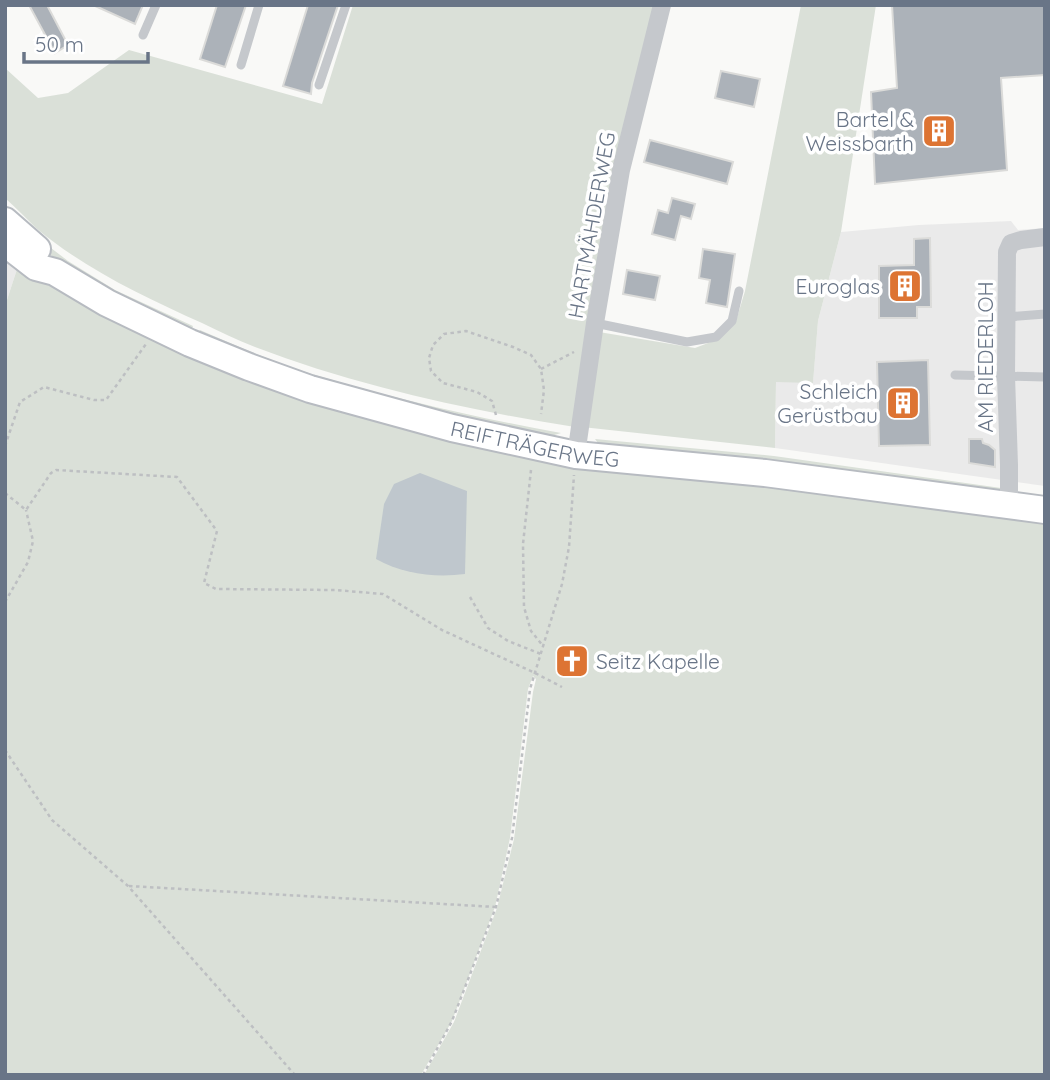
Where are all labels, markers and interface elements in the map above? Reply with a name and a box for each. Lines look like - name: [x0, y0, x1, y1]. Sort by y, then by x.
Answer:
- scale bar: [24, 21, 149, 65]
- text: 50 m: [35, 31, 84, 57]
- place label: Bartel & Weissbarth: [805, 106, 914, 156]
- building icon: Bartel & Weissbarth: [920, 112, 958, 150]
- street label: HARTMÄHDERWEG: [562, 130, 620, 320]
- building icon: Euroglas: [886, 267, 924, 305]
- place label: Euroglas: [796, 273, 880, 299]
- street label: AM RIEDERLOH: [972, 281, 998, 433]
- place label: Schleich Gerüstbau: [777, 378, 878, 428]
- building icon: Schleich Gerüstbau: [884, 384, 922, 422]
- street label: REIFTRÄGERWEG: [448, 415, 620, 472]
- church icon: Seitz Kapelle: [553, 642, 591, 680]
- place label: Seitz Kapelle: [596, 648, 720, 674]

